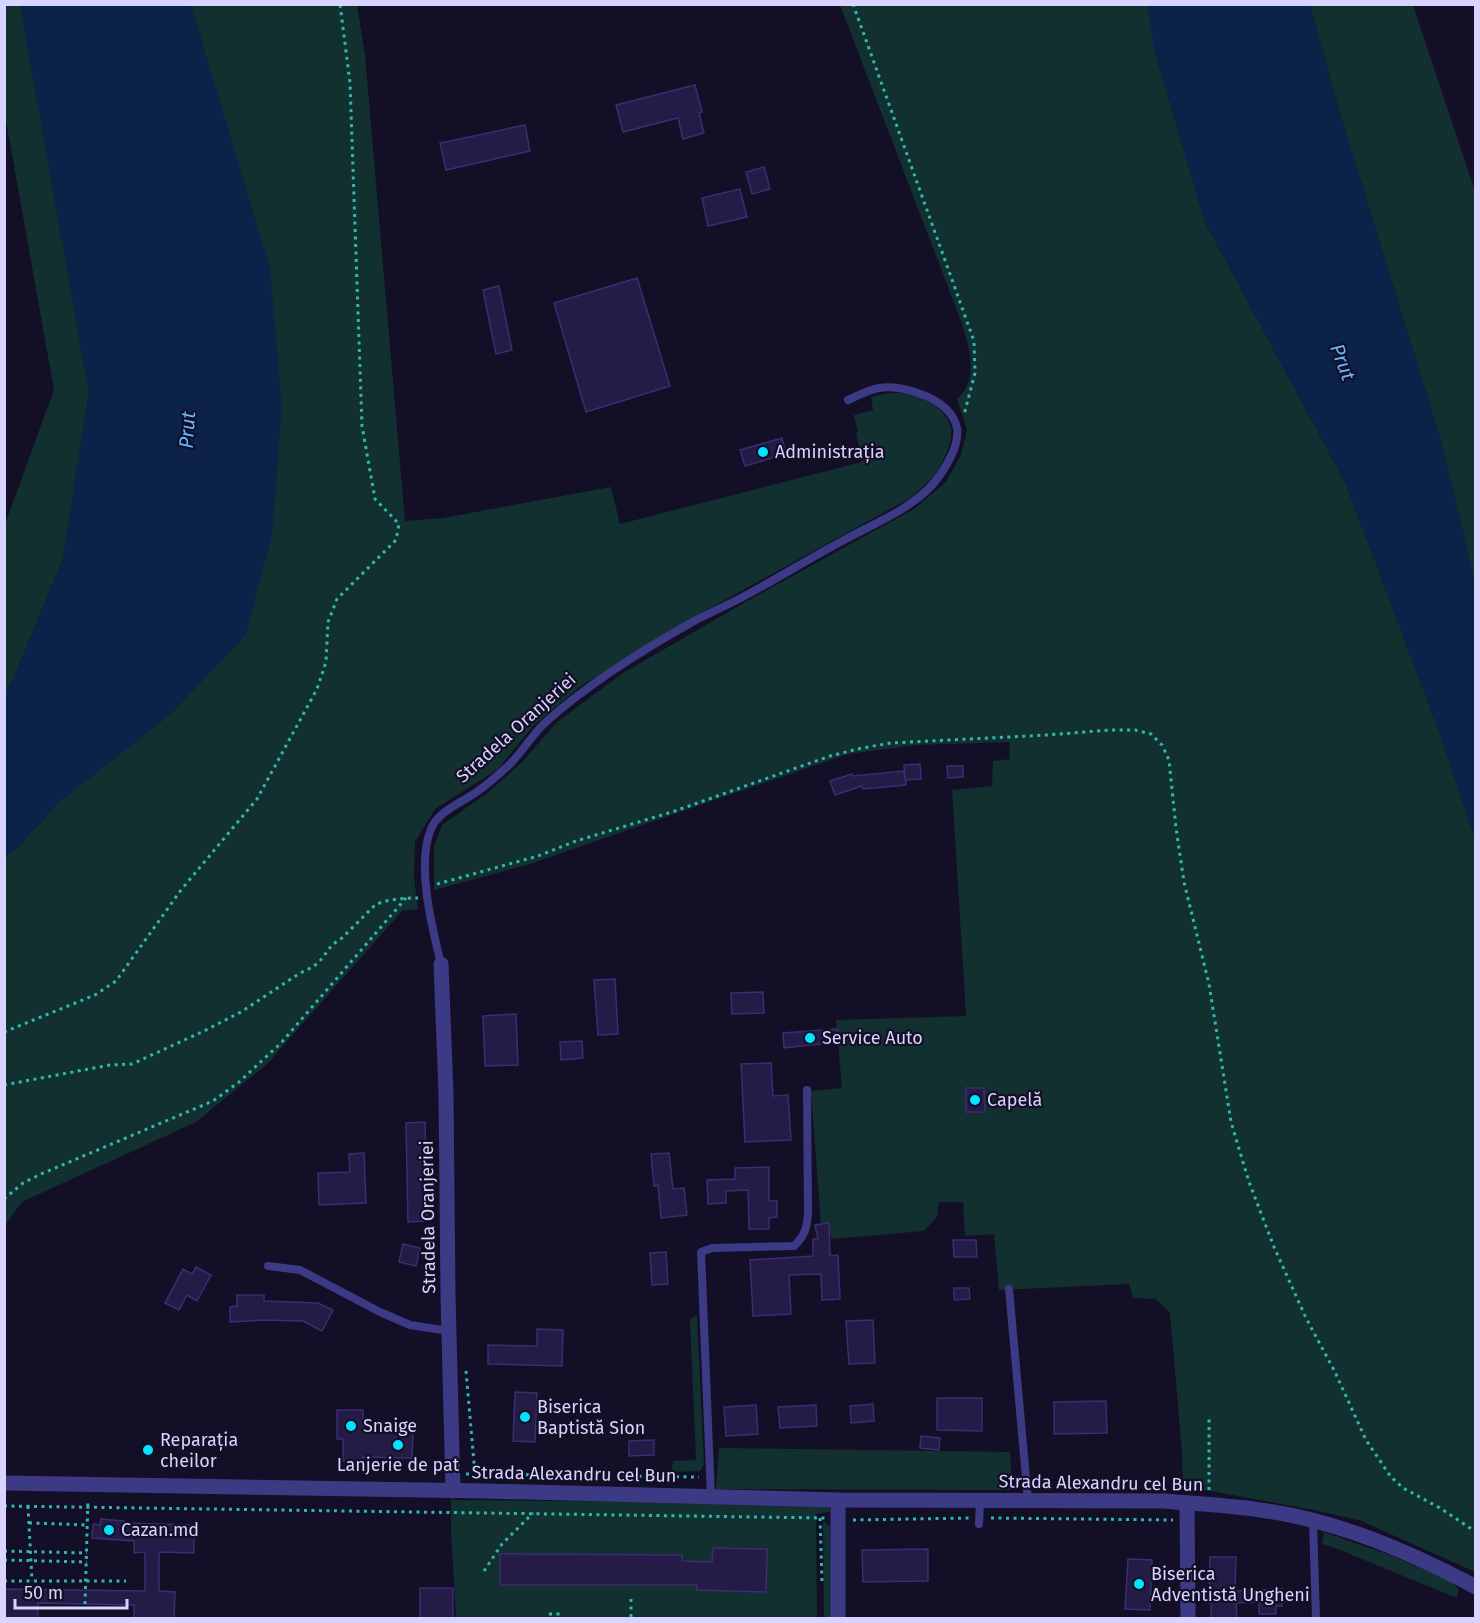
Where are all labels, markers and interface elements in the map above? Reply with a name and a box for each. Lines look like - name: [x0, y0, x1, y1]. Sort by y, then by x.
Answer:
- water label: Prut: [1325, 340, 1361, 385]
- water label: Prut: [174, 410, 200, 449]
- place label: Administrația: [775, 441, 885, 464]
- marker: Administrația: [756, 445, 770, 459]
- street label: Stradela Oranjeriei: [452, 668, 580, 788]
- place label: Service Auto: [822, 1027, 923, 1049]
- marker: Service Auto: [803, 1031, 817, 1045]
- place label: Capelă: [987, 1089, 1042, 1111]
- marker: Capelă: [968, 1093, 982, 1107]
- street label: Stradela Oranjeriei: [416, 1140, 440, 1294]
- place label: Biserica Baptistă Sion: [537, 1396, 645, 1439]
- marker: Biserica Baptistă Sion: [518, 1410, 532, 1424]
- place label: Snaige: [363, 1415, 417, 1437]
- marker: Snaige: [344, 1419, 358, 1433]
- place label: Reparația cheilor: [160, 1429, 238, 1472]
- marker: Lanjerie de pat: [391, 1438, 405, 1452]
- marker: Reparația cheilor: [141, 1443, 155, 1457]
- place label: Lanjerie de pat: [337, 1454, 460, 1476]
- street label: Strada Alexandru cel Bun: [471, 1461, 677, 1487]
- street label: Strada Alexandru cel Bun: [998, 1470, 1204, 1496]
- place label: Cazan.md: [121, 1519, 199, 1541]
- marker: Cazan.md: [102, 1523, 116, 1537]
- place label: Biserica Adventistă Ungheni: [1151, 1563, 1310, 1606]
- scale bar: [15, 1572, 128, 1610]
- marker: Biserica Adventistă Ungheni: [1132, 1577, 1146, 1591]
- text: 50 m: [24, 1582, 63, 1604]

